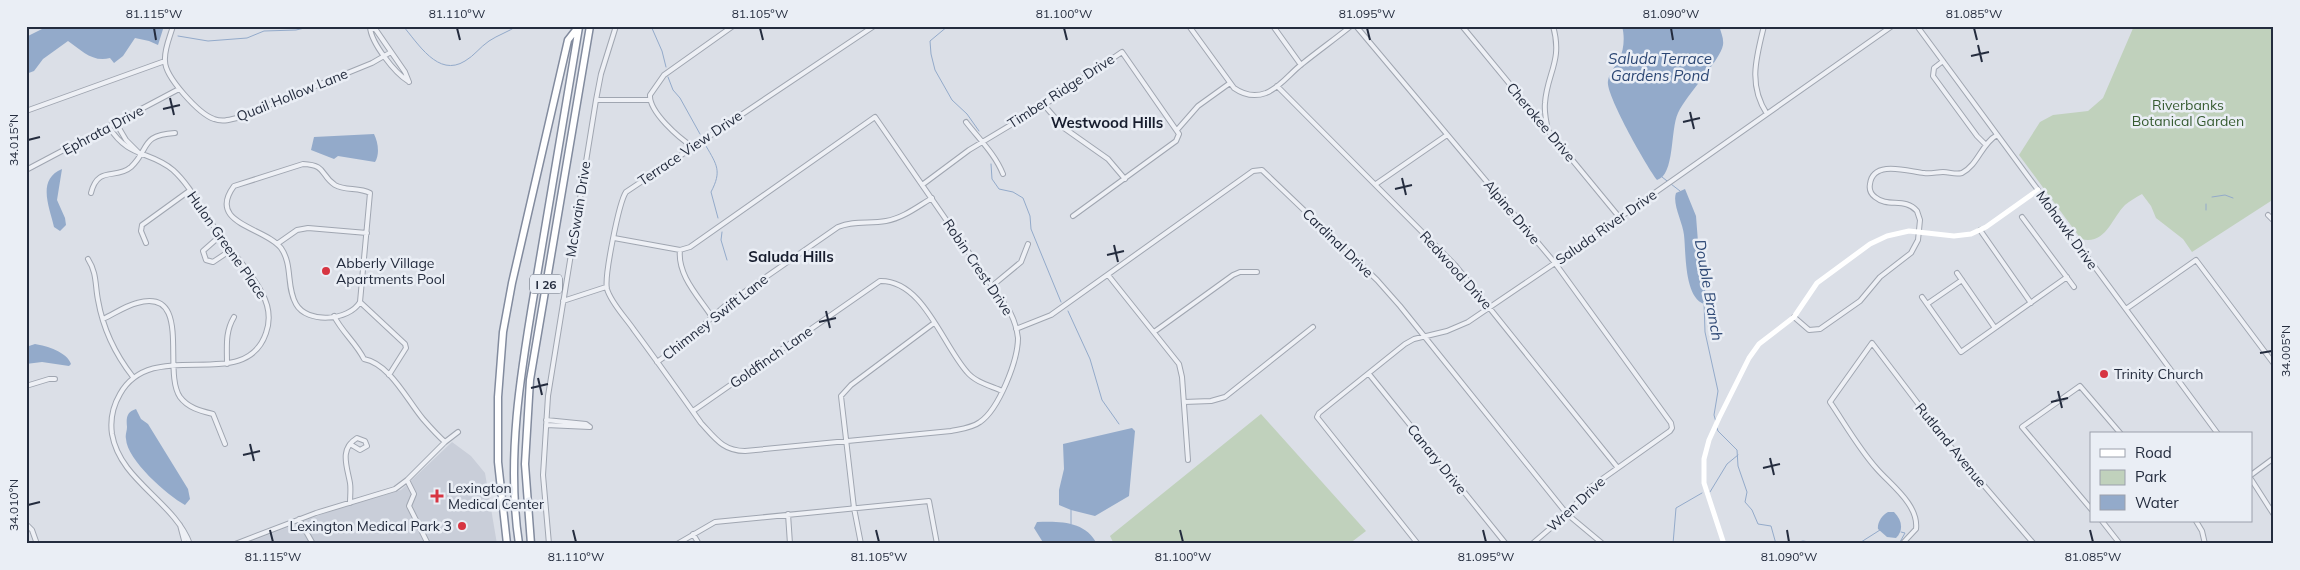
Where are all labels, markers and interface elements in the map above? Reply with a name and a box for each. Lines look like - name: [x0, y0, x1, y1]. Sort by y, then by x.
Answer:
- text: 81.115°W: [126, 6, 182, 21]
- text: 81.110°W: [429, 6, 485, 21]
- text: 81.105°W: [732, 6, 788, 21]
- text: 81.100°W: [1036, 6, 1092, 21]
- text: 81.095°W: [1339, 6, 1395, 21]
- text: 81.090°W: [1643, 6, 1699, 21]
- text: 81.085°W: [1946, 6, 2002, 21]
- water label: Saluda Terrace Gardens Pond: [1608, 49, 1712, 85]
- street label: Timber Ridge Drive: [1004, 50, 1118, 132]
- street label: Quail Hollow Lane: [234, 64, 350, 126]
- street label: Cherokee Drive: [1503, 79, 1579, 165]
- park label: Riverbanks Botanical Garden: [2132, 96, 2244, 130]
- street label: Ephrata Drive: [59, 101, 147, 159]
- street label: Terrace View Drive: [634, 106, 746, 190]
- district label: Westwood Hills: [1051, 113, 1163, 132]
- text: 34.015°N: [6, 114, 21, 166]
- street label: McSwain Drive: [562, 160, 594, 258]
- street label: Alpine Drive: [1480, 176, 1544, 248]
- street label: Saluda River Drive: [1552, 185, 1660, 269]
- street label: Mohawk Drive: [2032, 187, 2102, 273]
- street label: Hulon Greene Place: [183, 188, 271, 302]
- street label: Cardinal Drive: [1299, 205, 1377, 281]
- street label: Robin Crest Drive: [939, 215, 1017, 319]
- street label: Redwood Drive: [1416, 227, 1496, 313]
- water label: Double Branch: [1691, 238, 1727, 342]
- district label: Saluda Hills: [748, 247, 834, 266]
- place label: Abberly Village Apartments Pool: [336, 254, 445, 288]
- marker: Abberly Village Apartments Pool: [320, 265, 332, 277]
- street label: Chimney Swift Lane: [659, 270, 771, 364]
- road number: I 26: [530, 274, 562, 294]
- street label: Goldfinch Lane: [726, 322, 816, 392]
- text: 34.005°N: [2278, 325, 2293, 377]
- place label: Trinity Church: [2114, 365, 2203, 383]
- marker: Trinity Church: [2098, 368, 2110, 380]
- street label: Rutland Avenue: [1911, 399, 1991, 491]
- street label: Canary Drive: [1403, 420, 1471, 498]
- legend: [2090, 432, 2252, 522]
- text: Road: [2135, 443, 2172, 462]
- text: Park: [2135, 467, 2167, 486]
- street label: Wren Drive: [1543, 472, 1609, 536]
- text: 34.010°N: [6, 479, 21, 531]
- place label: Lexington Medical Center: [448, 479, 545, 513]
- marker: Lexington Medical Center: [430, 489, 444, 503]
- text: Water: [2135, 493, 2179, 512]
- place label: Lexington Medical Park 3: [290, 517, 452, 535]
- marker: Lexington Medical Park 3: [456, 520, 468, 532]
- text: 81.115°W: [245, 549, 301, 564]
- text: 81.110°W: [548, 549, 604, 564]
- text: 81.105°W: [851, 549, 907, 564]
- text: 81.100°W: [1155, 549, 1211, 564]
- text: 81.095°W: [1458, 549, 1514, 564]
- text: 81.090°W: [1761, 549, 1817, 564]
- text: 81.085°W: [2065, 549, 2121, 564]

